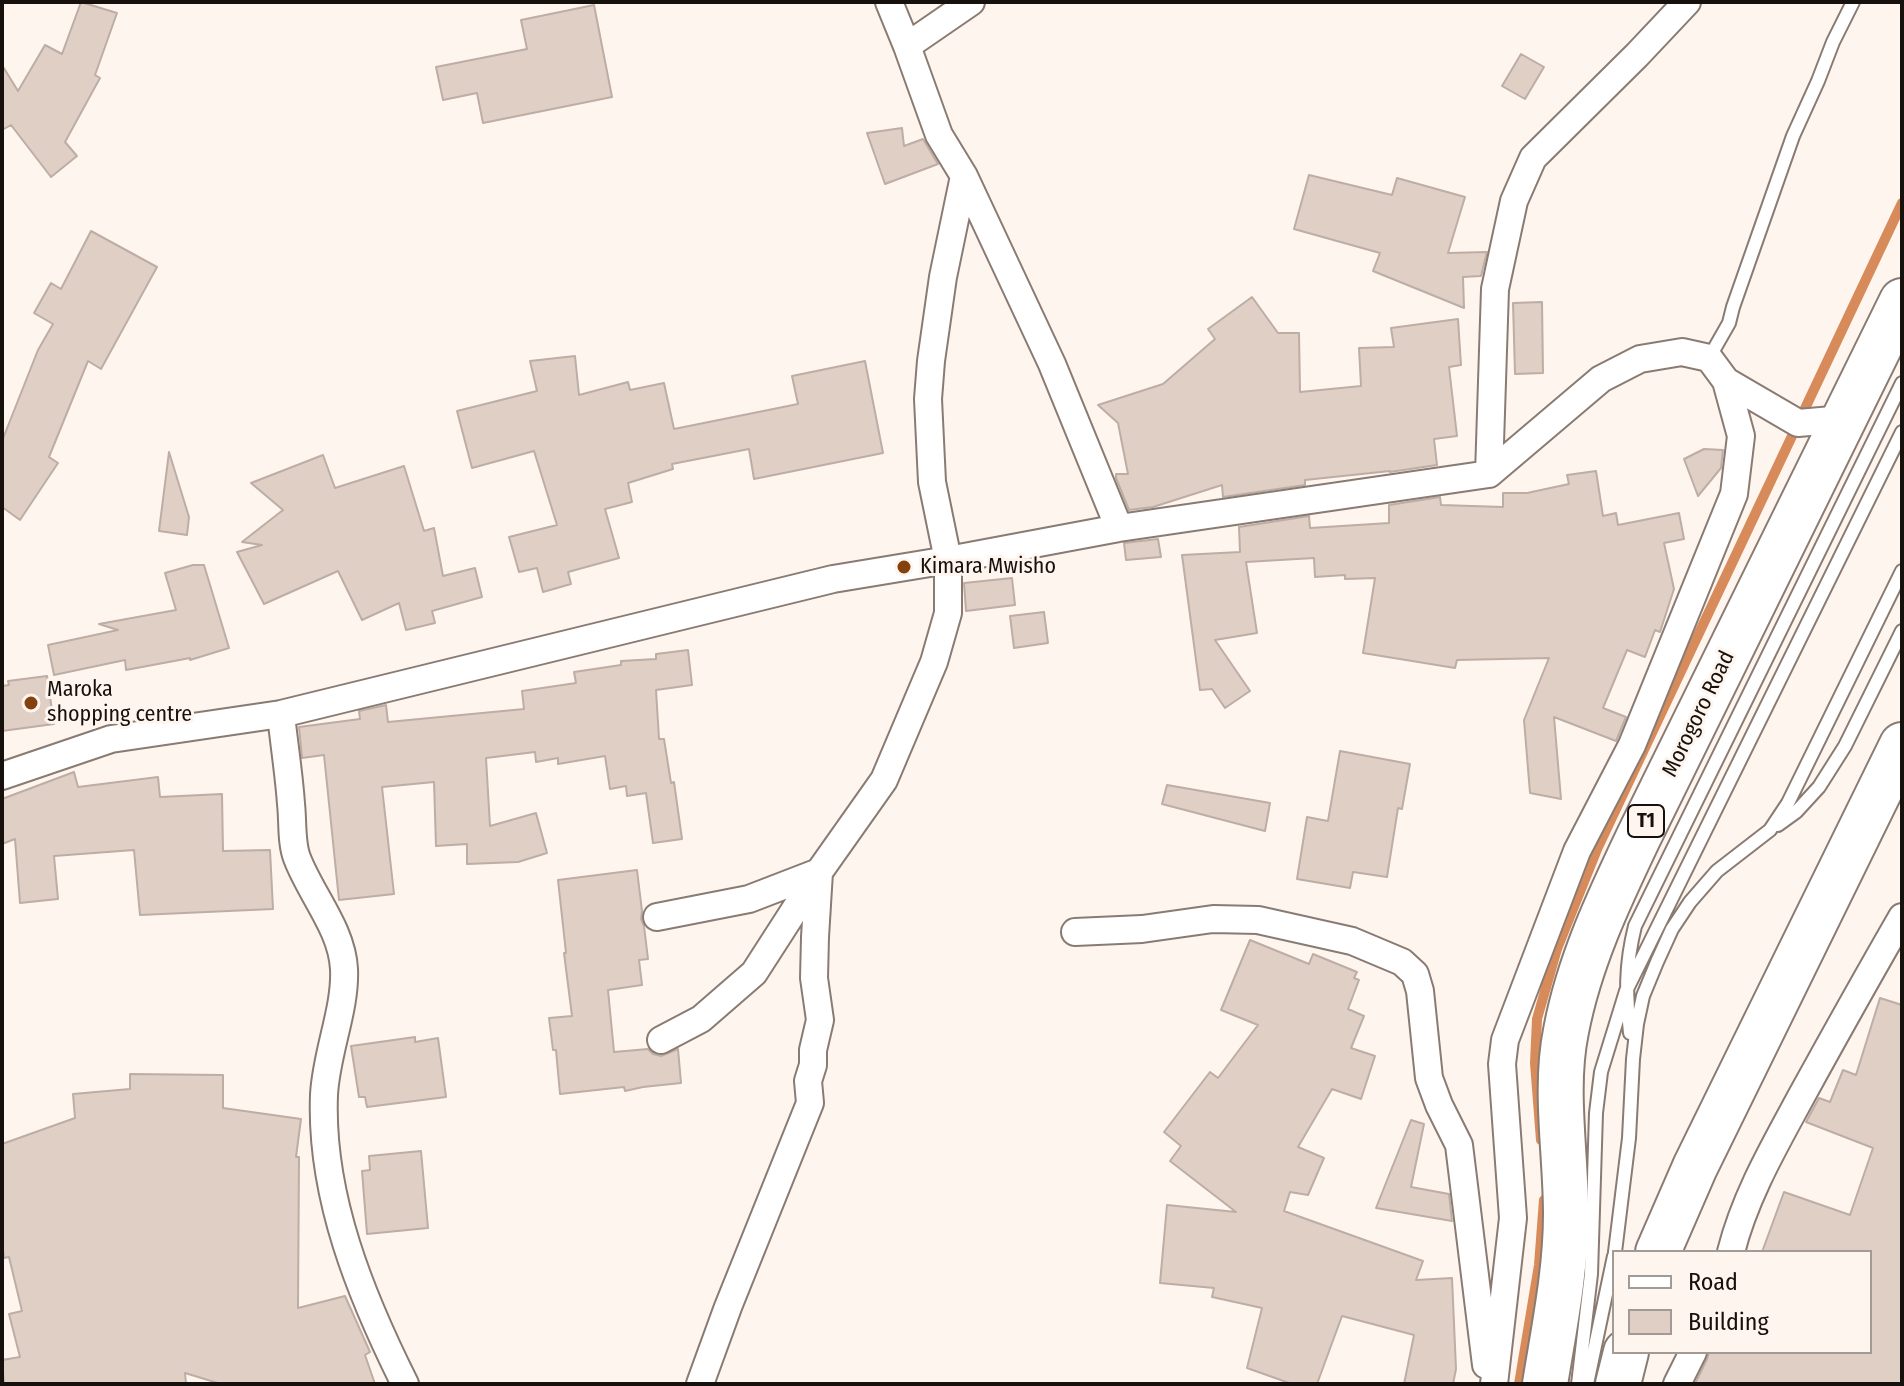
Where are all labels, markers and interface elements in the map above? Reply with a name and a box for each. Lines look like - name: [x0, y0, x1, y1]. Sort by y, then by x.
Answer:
- place label: Kimara Mwisho: [920, 554, 1056, 580]
- marker: Kimara Mwisho: [895, 558, 913, 576]
- street label: Morogoro Road: [1657, 647, 1741, 781]
- place label: Maroka shopping centre: [47, 677, 192, 728]
- marker: Maroka shopping centre: [22, 694, 40, 712]
- road number: T1: [1628, 805, 1664, 837]
- legend: [1612, 1250, 1872, 1354]
- text: Road: [1688, 1268, 1738, 1296]
- text: Building: [1688, 1308, 1769, 1336]

